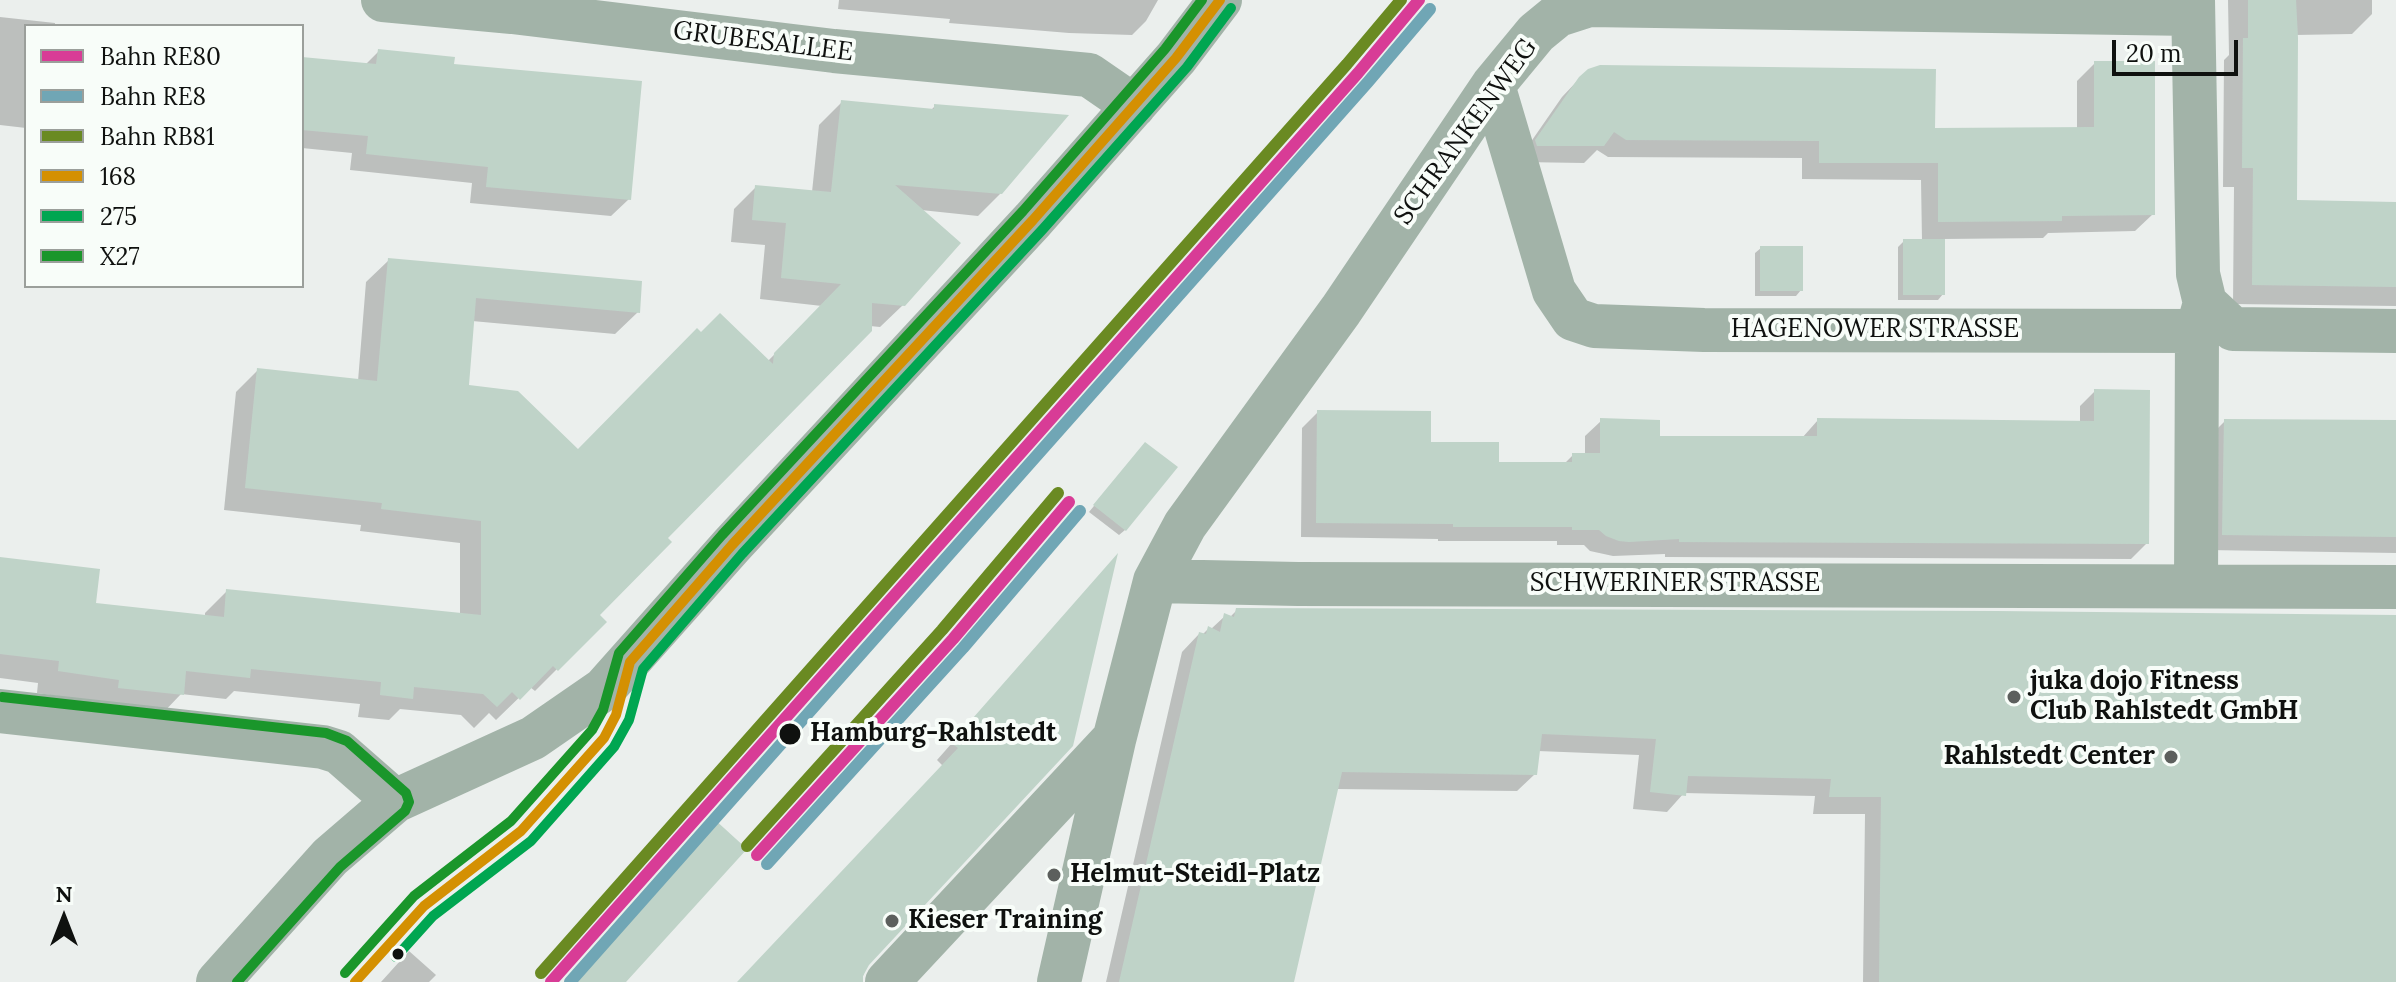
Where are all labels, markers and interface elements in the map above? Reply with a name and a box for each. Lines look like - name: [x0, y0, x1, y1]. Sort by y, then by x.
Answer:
- street label: GRUBESALLEE: [671, 15, 855, 69]
- legend: [24, 24, 304, 288]
- scale bar: [2116, 24, 2242, 74]
- street label: SCHRANKENWEG: [1388, 33, 1544, 231]
- text: 20 m: [2126, 38, 2182, 69]
- text: Bahn RE80: [100, 41, 221, 72]
- text: Bahn RE8: [100, 81, 206, 112]
- text: Bahn RB81: [100, 121, 215, 152]
- text: 168: [100, 161, 136, 192]
- text: 275: [100, 201, 137, 232]
- text: X27: [100, 241, 140, 272]
- street label: HAGENOWER STRASSE: [1731, 314, 2019, 346]
- street label: SCHWERINER STRASSE: [1530, 568, 1820, 600]
- place label: juka dojo Fitness Club Rahlstedt GmbH: [2030, 666, 2298, 728]
- marker: juka dojo Fitness Club Rahlstedt GmbH: [2005, 688, 2023, 706]
- place label: Hamburg-Rahlstedt: [810, 718, 1057, 750]
- marker: Hamburg-Rahlstedt: [777, 721, 803, 747]
- place label: Rahlstedt Center: [1943, 741, 2155, 773]
- marker: Rahlstedt Center: [2162, 748, 2180, 766]
- place label: Helmut-Steidl-Platz: [1070, 859, 1320, 891]
- marker: Helmut-Steidl-Platz: [1045, 866, 1063, 884]
- north arrow: [24, 878, 104, 958]
- text: N: [55, 880, 73, 908]
- place label: Kieser Training: [908, 905, 1102, 937]
- marker: Kieser Training: [883, 912, 901, 930]
- unlabelled marker: [390, 946, 406, 962]

